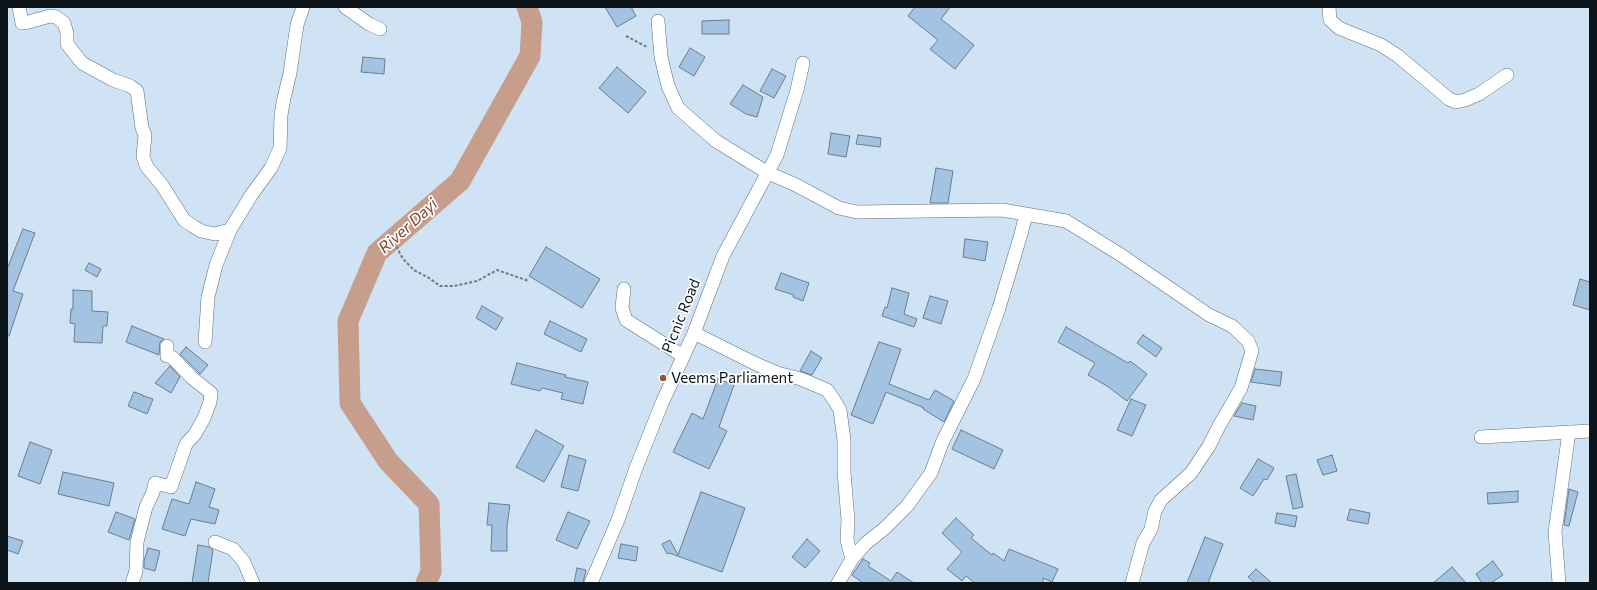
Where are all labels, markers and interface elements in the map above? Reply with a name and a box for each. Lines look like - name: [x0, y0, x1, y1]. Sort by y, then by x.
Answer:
- water label: River Dayi: [374, 194, 442, 258]
- street label: Picnic Road: [658, 276, 704, 356]
- place label: Veems Parliament: [671, 369, 793, 387]
- marker: Veems Parliament: [658, 373, 668, 383]

